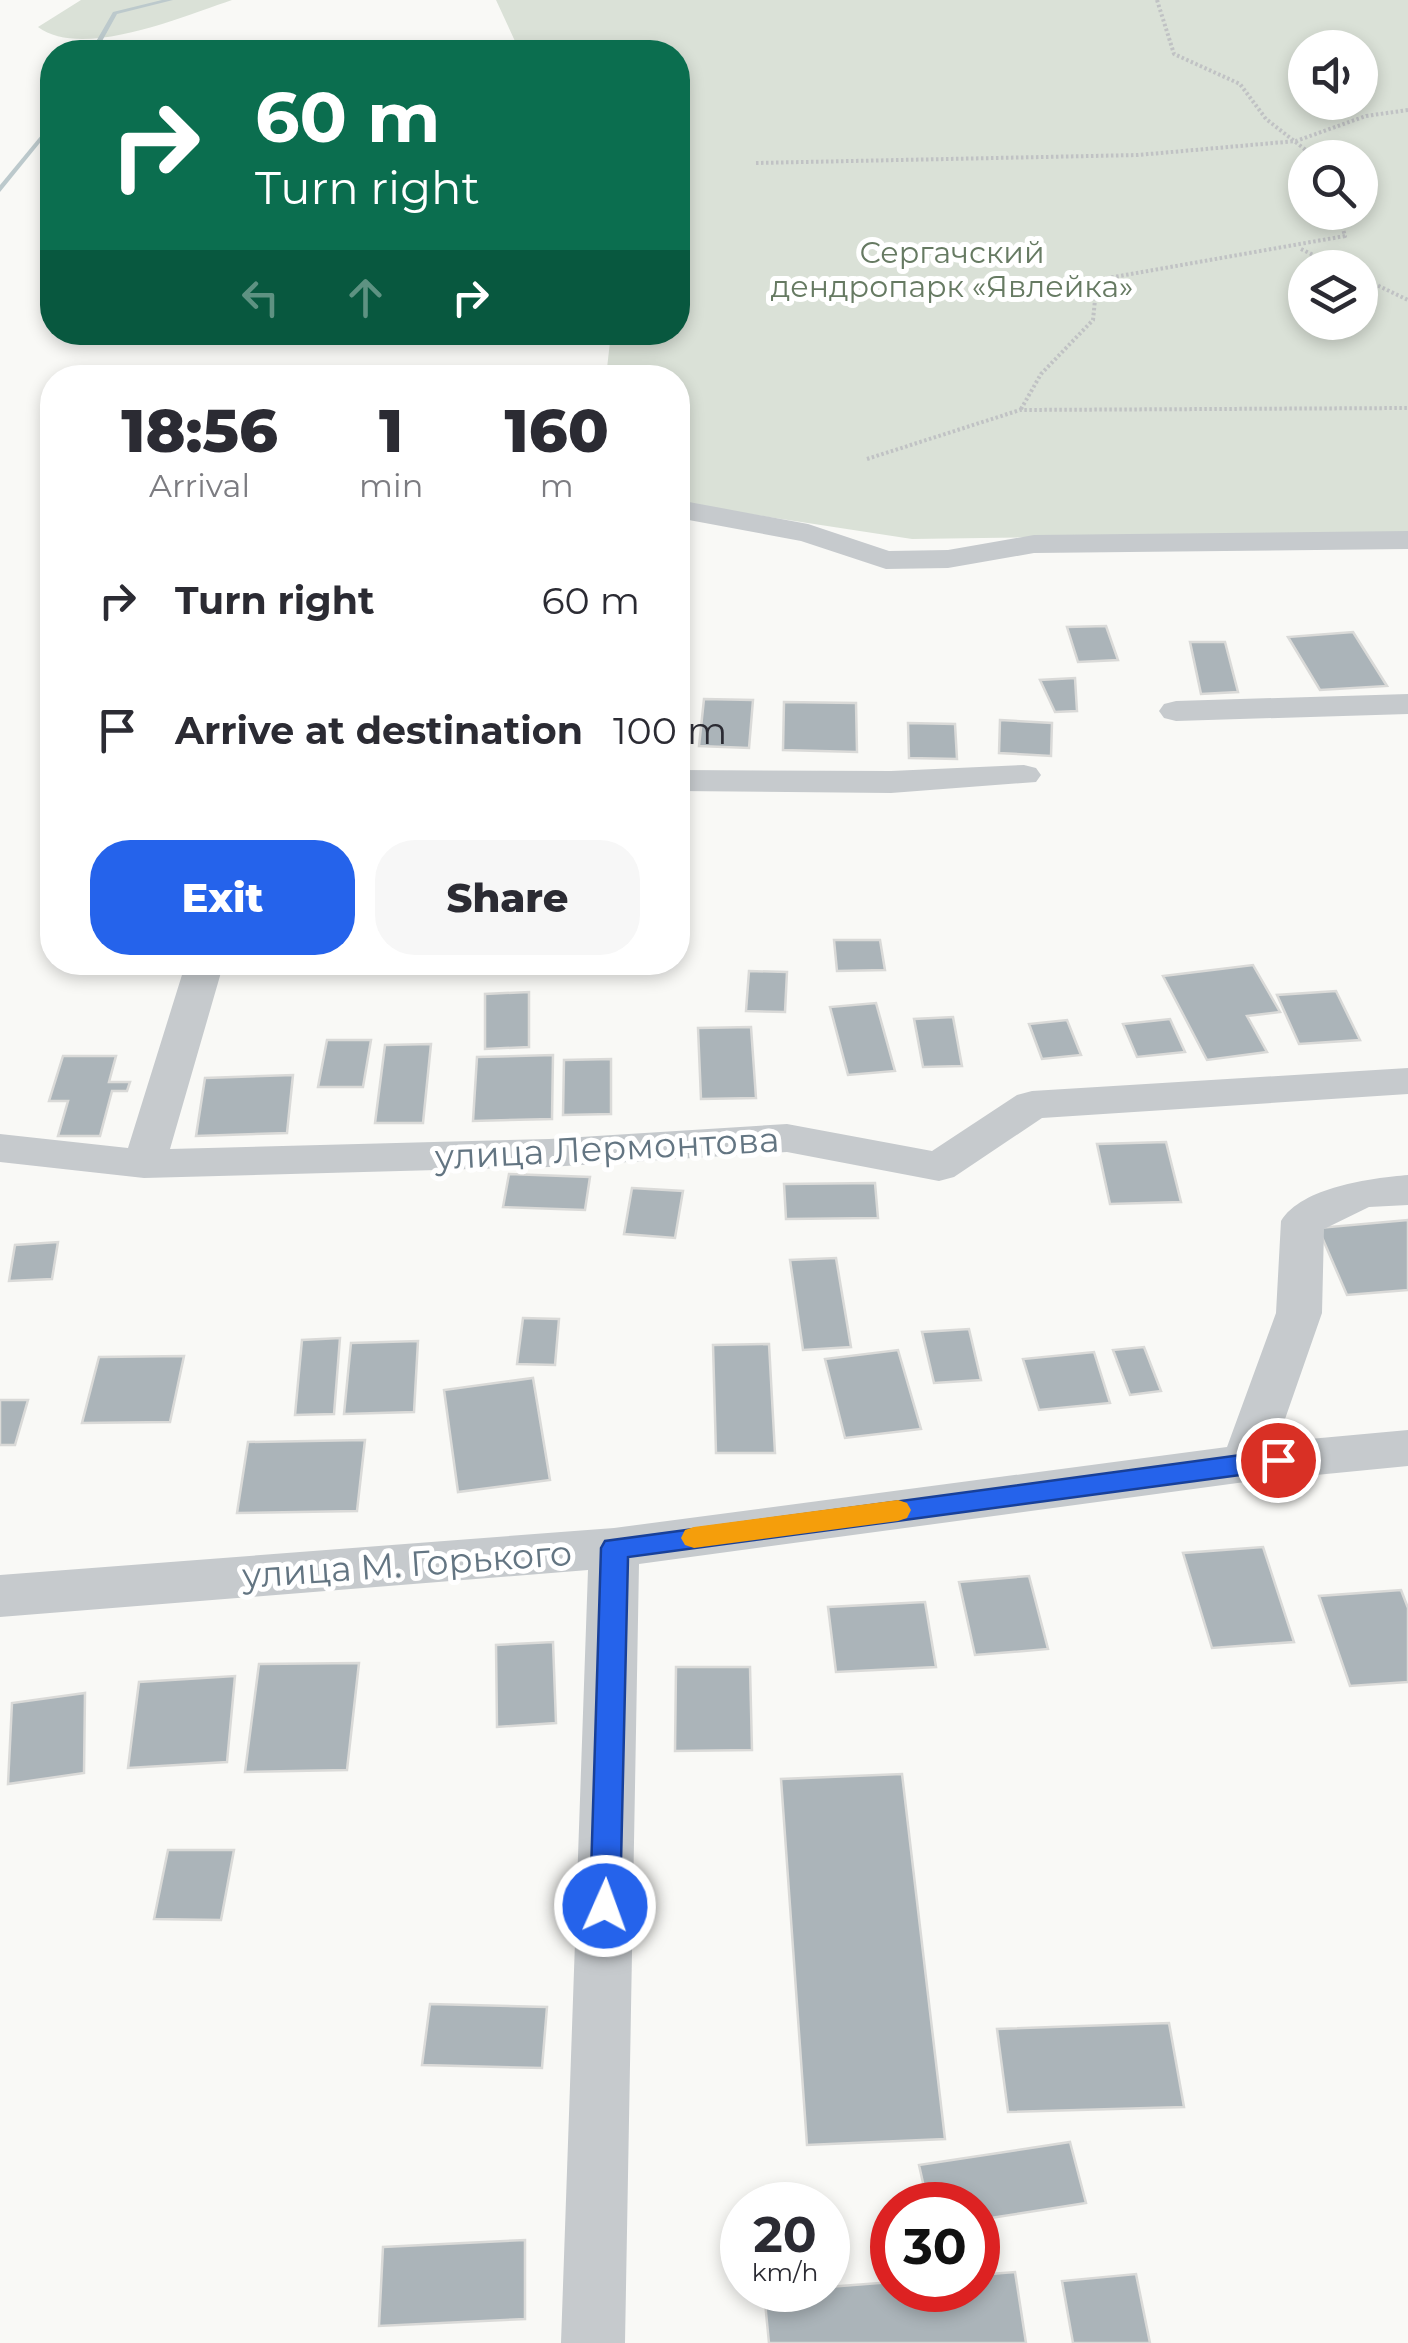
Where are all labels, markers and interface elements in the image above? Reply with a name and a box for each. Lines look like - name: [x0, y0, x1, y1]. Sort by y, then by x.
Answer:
- map controls: [1288, 30, 1378, 340]
- button: sound: [1288, 30, 1378, 120]
- text: 60 m: [255, 74, 440, 160]
- icon: right: [90, 80, 220, 210]
- button: search: [1288, 140, 1378, 230]
- text: Turn right: [255, 160, 480, 215]
- park label: Сергачский дендропарк «Явлейка»: [771, 234, 1133, 305]
- button: layers: [1288, 250, 1378, 340]
- icon: left: [233, 270, 288, 325]
- icon: ahead: [338, 270, 393, 325]
- icon: right: [443, 270, 498, 325]
- text: 18:56: [121, 394, 278, 467]
- text: 1: [379, 394, 403, 467]
- text: 160: [504, 394, 609, 467]
- text: Arrival: [149, 466, 250, 505]
- text: min: [359, 466, 423, 505]
- text: m: [540, 466, 574, 505]
- icon: right: [90, 573, 145, 628]
- text: Turn right: [175, 577, 374, 624]
- text: 60 m: [541, 577, 640, 624]
- icon: arrive: [90, 703, 145, 758]
- text: Arrive at destination: [175, 707, 583, 754]
- text: 100 m: [613, 707, 727, 754]
- button: Exit: [90, 840, 355, 955]
- button: Share: [375, 840, 640, 955]
- street label: улица Лермонтова: [433, 1118, 780, 1179]
- pin: [1236, 1418, 1321, 1503]
- icon: arrive: [1251, 1433, 1306, 1488]
- street label: улица М. Горького: [240, 1531, 573, 1597]
- position arrow: [553, 1854, 657, 1958]
- speed limit sign: 30: [870, 2182, 1000, 2312]
- text: 20: [753, 2204, 817, 2265]
- text: km/h: [752, 2257, 818, 2287]

